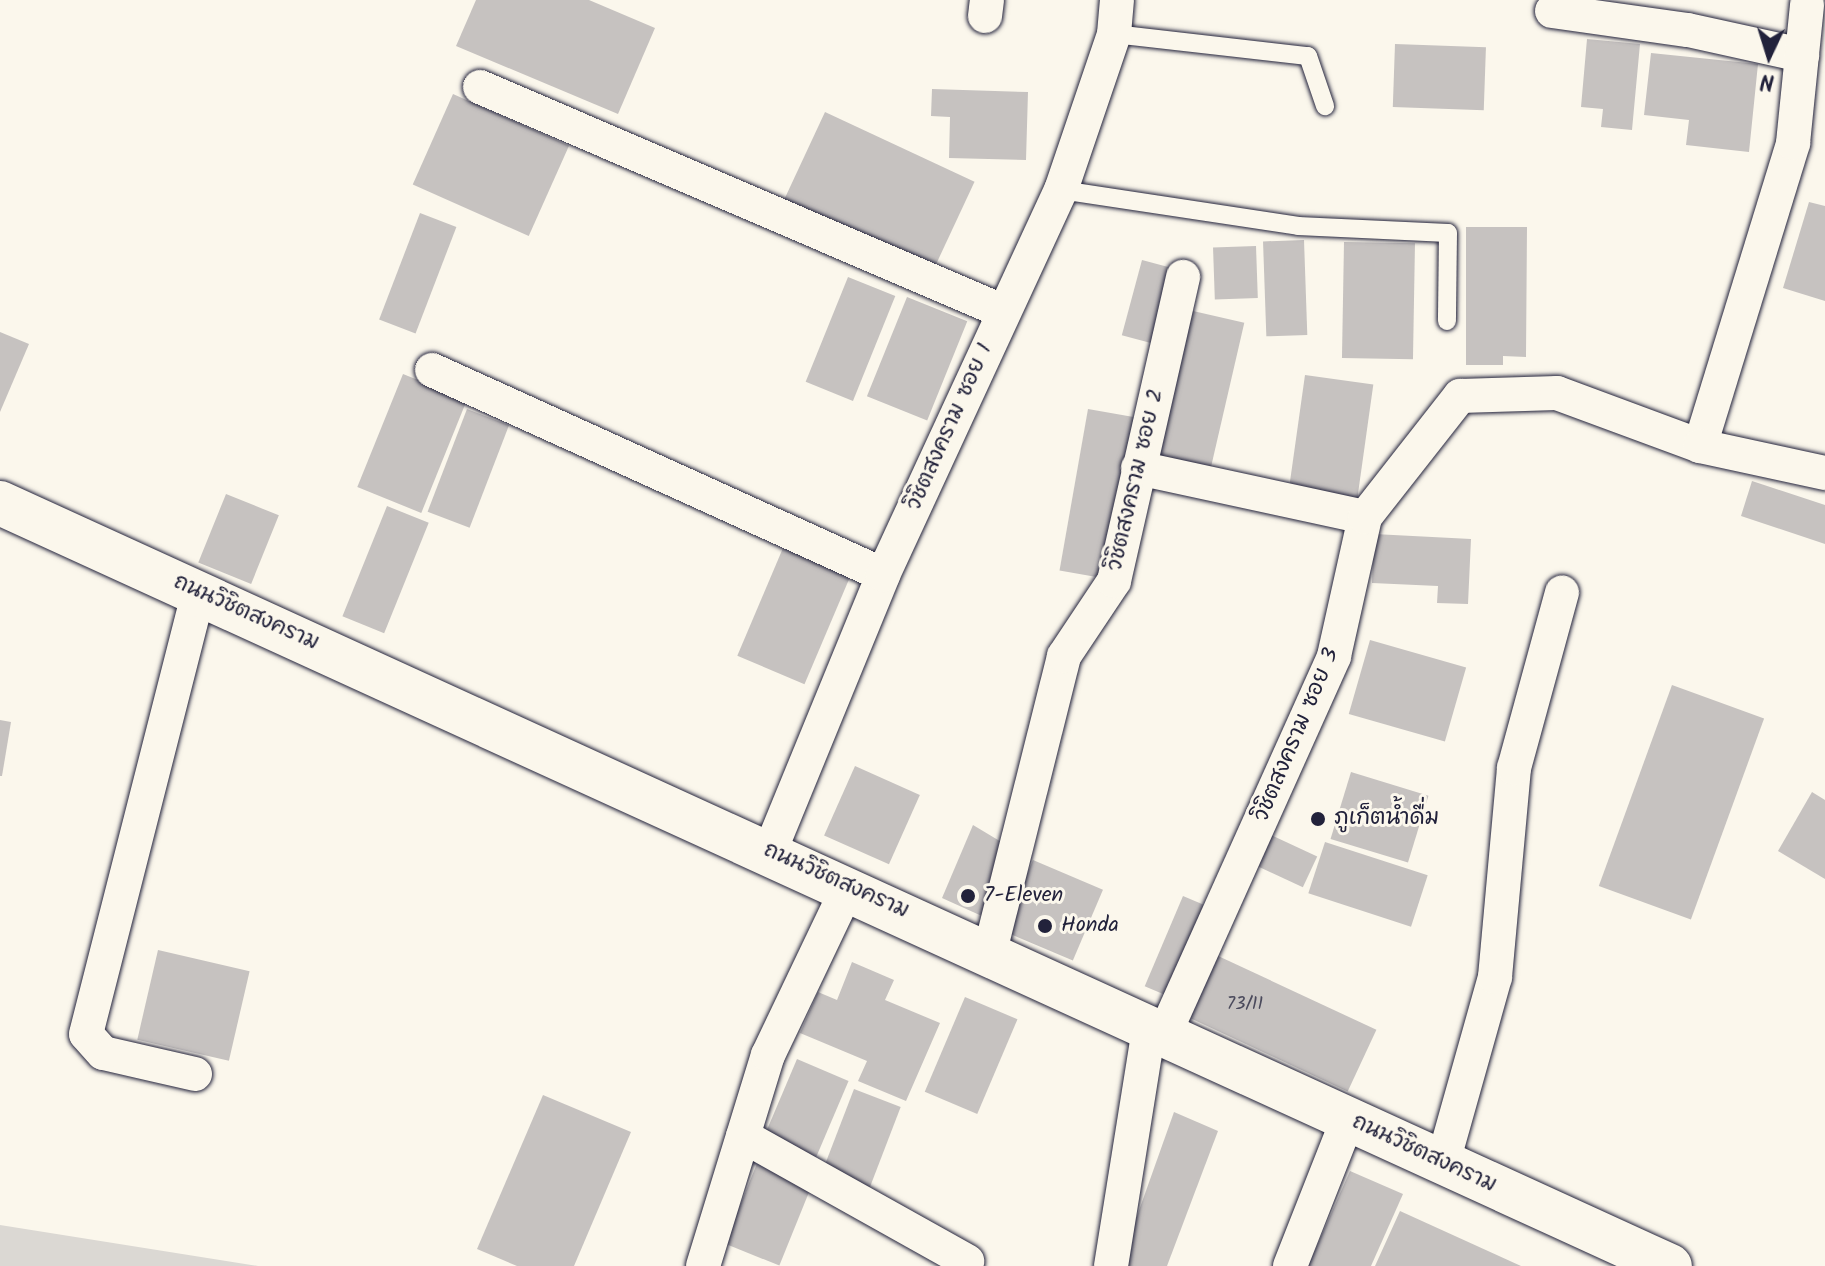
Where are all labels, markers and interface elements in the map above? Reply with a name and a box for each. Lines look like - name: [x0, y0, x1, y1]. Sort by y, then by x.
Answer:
- north arrow: [1729, 16, 1809, 96]
- text: N: [1759, 62, 1775, 98]
- street label: วิชิตสงคราม ซอย 1: [901, 339, 999, 515]
- street label: วิชิตสงคราม ซอย 2: [1102, 387, 1170, 573]
- street label: ถนนวิชิตสงคราม: [169, 569, 323, 657]
- street label: วิชิตสงคราม ซอย 3: [1249, 644, 1345, 826]
- place label: ภูเก็ตน้ำดื่ม: [1334, 806, 1439, 832]
- marker: ภูเก็ตน้ำดื่ม: [1309, 810, 1327, 828]
- street label: ถนนวิชิตสงคราม: [759, 837, 913, 925]
- place label: 7-Eleven: [984, 883, 1063, 909]
- marker: 7-Eleven: [959, 887, 977, 905]
- place label: Honda: [1061, 913, 1119, 939]
- marker: Honda: [1036, 917, 1054, 935]
- house number: 73/11: [1227, 994, 1263, 1016]
- street label: ถนนวิชิตสงคราม: [1348, 1109, 1500, 1199]

